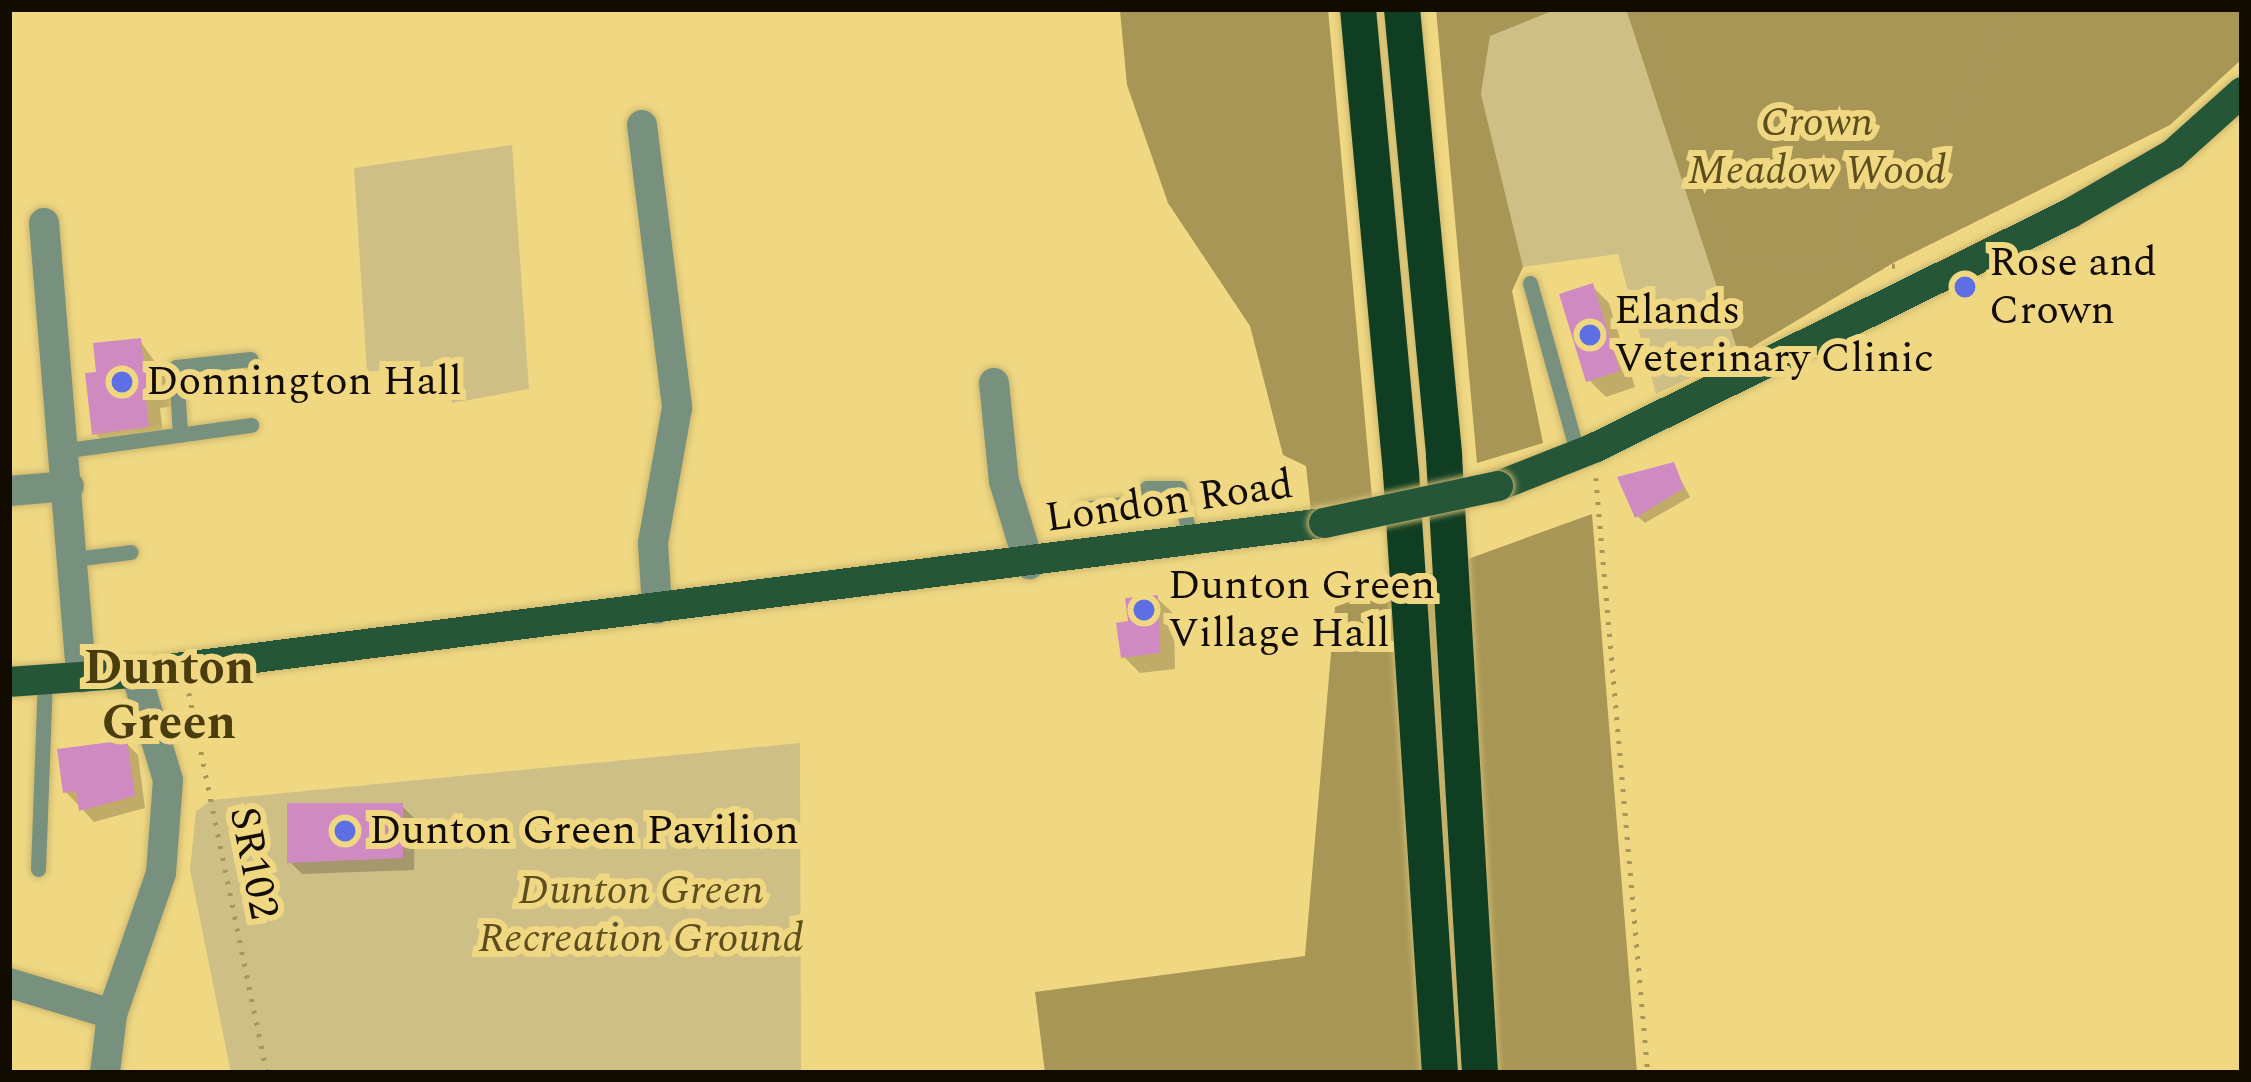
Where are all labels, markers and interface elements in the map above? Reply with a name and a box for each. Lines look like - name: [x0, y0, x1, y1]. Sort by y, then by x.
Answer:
- park label: Crown Meadow Wood: [1688, 98, 1946, 196]
- place label: Rose and Crown: [1989, 238, 2157, 336]
- marker: Rose and Crown: [1952, 274, 1978, 300]
- place label: Elands Veterinary Clinic: [1614, 286, 1934, 385]
- marker: Elands Veterinary Clinic: [1577, 322, 1603, 348]
- place label: Donnington Hall: [146, 357, 462, 407]
- marker: Donnington Hall: [109, 369, 135, 395]
- street label: London Road: [1042, 460, 1296, 544]
- place label: Dunton Green Village Hall: [1168, 561, 1435, 660]
- marker: Dunton Green Village Hall: [1131, 597, 1157, 623]
- district label: Dunton Green: [84, 639, 254, 752]
- street label: SR102: [217, 803, 289, 923]
- place label: Dunton Green Pavilion: [369, 806, 799, 856]
- marker: Dunton Green Pavilion: [332, 818, 358, 844]
- park label: Dunton Green Recreation Ground: [478, 866, 804, 964]

